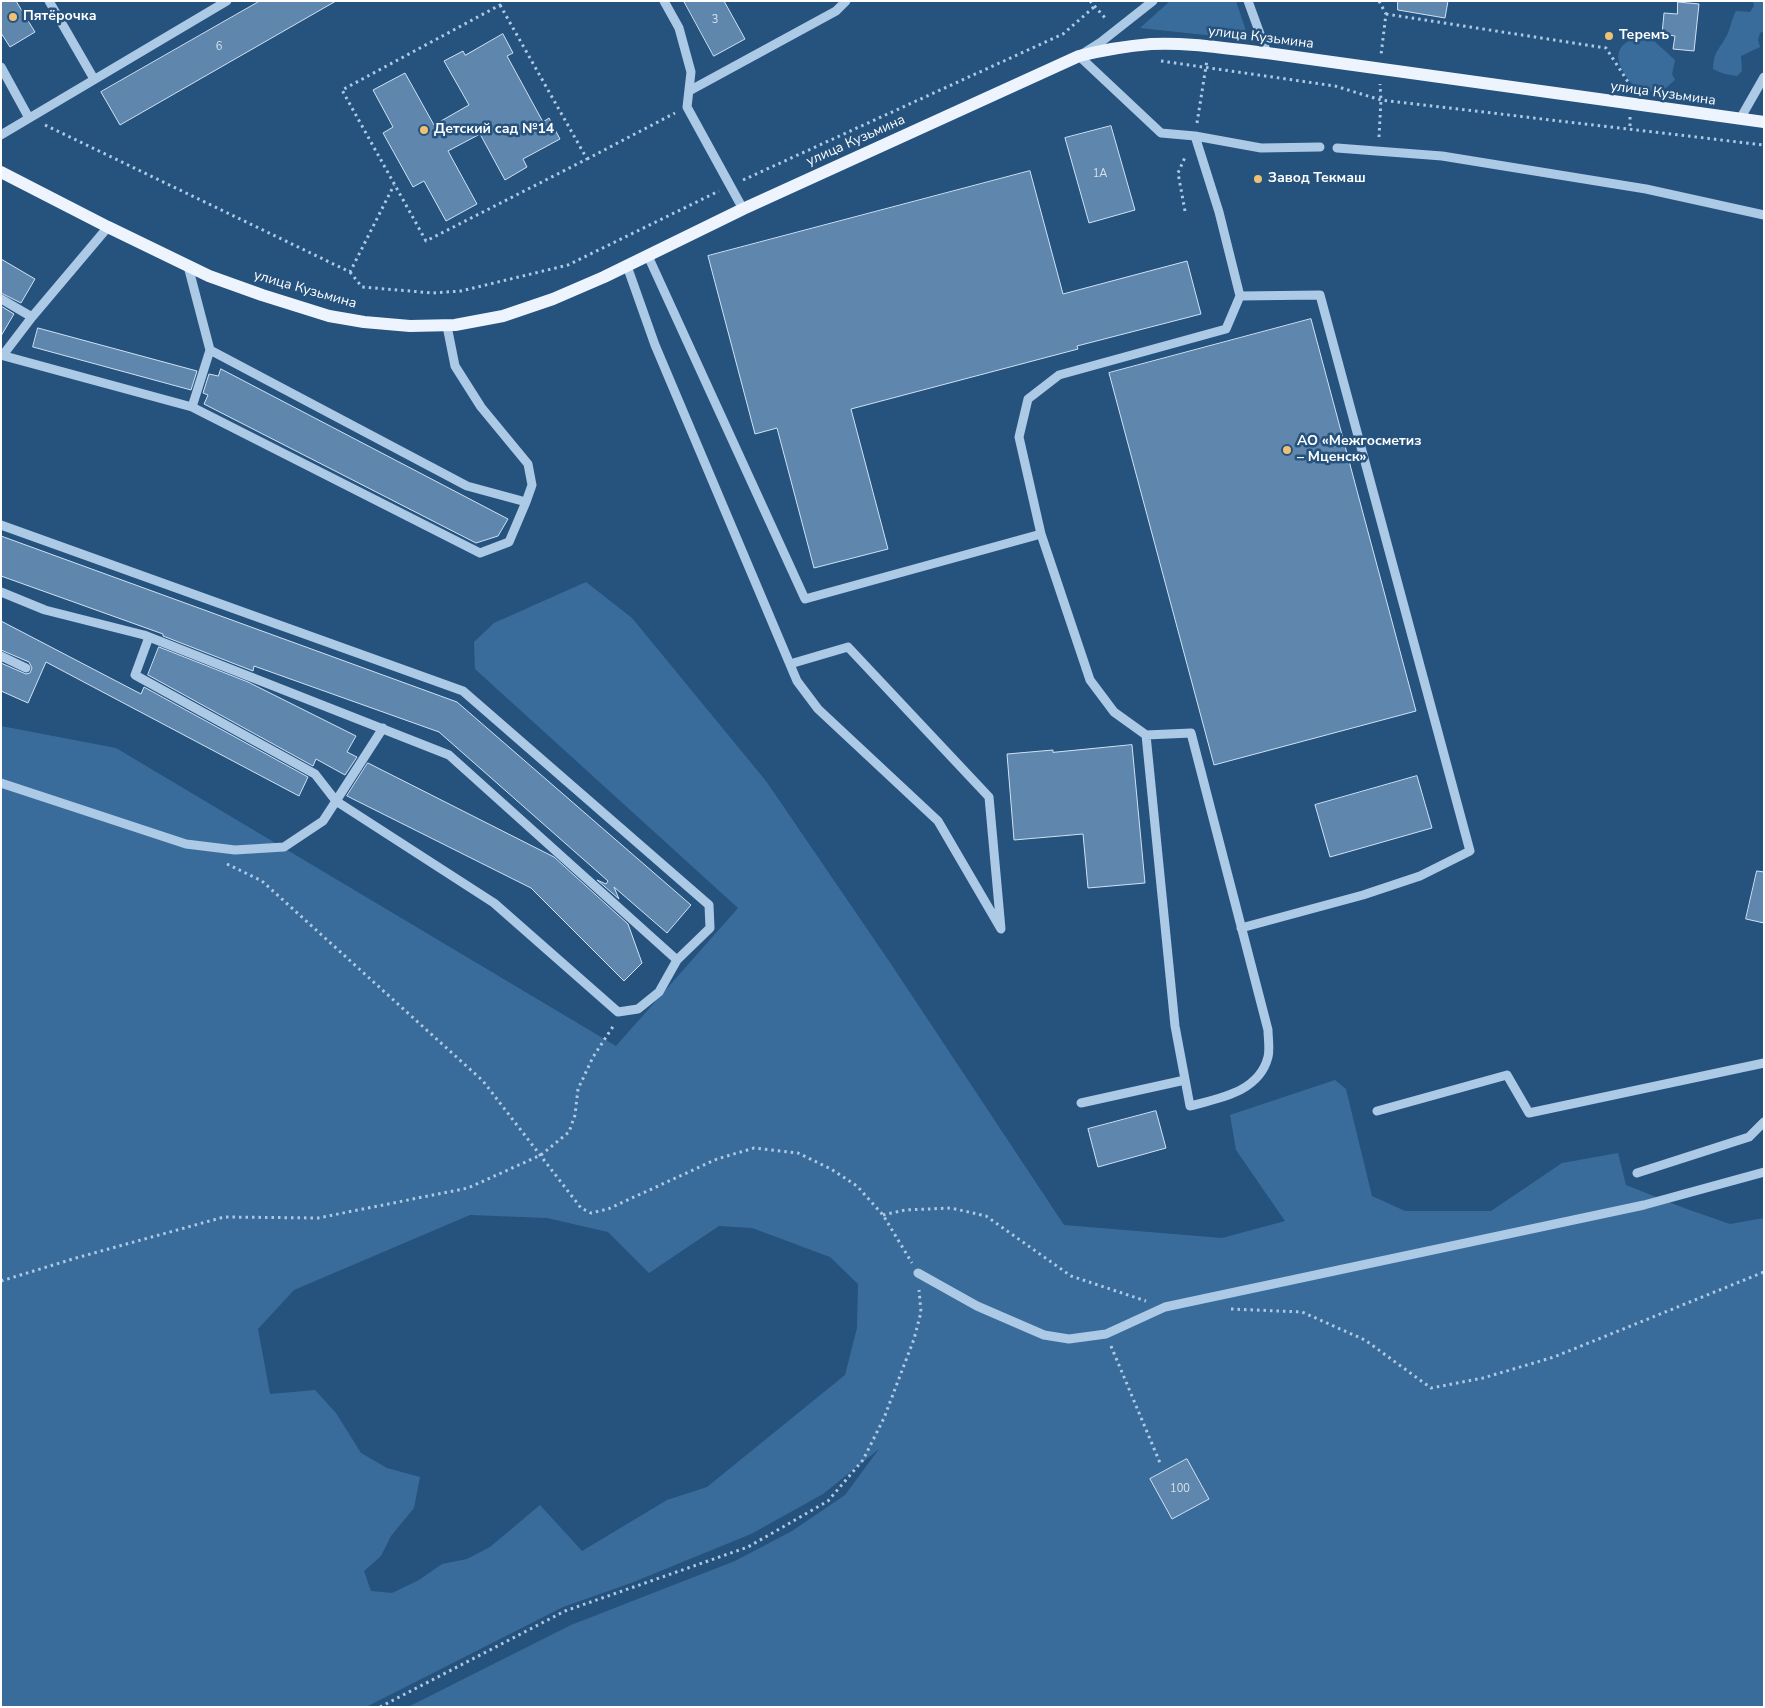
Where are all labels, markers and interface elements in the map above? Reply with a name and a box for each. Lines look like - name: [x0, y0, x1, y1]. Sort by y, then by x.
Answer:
- place label: Пятёрочка: [23, 9, 96, 25]
- marker: Пятёрочка: [7, 11, 19, 23]
- house number: 3: [712, 13, 718, 27]
- street label: улица Кузьмина: [1207, 23, 1315, 53]
- place label: Теремъ: [1619, 28, 1669, 44]
- marker: Теремъ: [1603, 30, 1615, 42]
- house number: 6: [216, 40, 222, 54]
- street label: улица Кузьмина: [1609, 78, 1717, 110]
- street label: улица Кузьмина: [804, 112, 908, 170]
- place label: Детский сад №14: [434, 122, 554, 138]
- marker: Детский сад №14: [418, 124, 430, 136]
- house number: 1А: [1093, 167, 1107, 181]
- place label: Завод Текмаш: [1268, 171, 1366, 187]
- marker: Завод Текмаш: [1252, 173, 1264, 185]
- street label: улица Кузьмина: [252, 267, 358, 313]
- place label: АО «Межгосметиз – Мценск»: [1297, 434, 1421, 467]
- marker: АО «Межгосметиз – Мценск»: [1281, 444, 1293, 456]
- house number: 100: [1170, 1482, 1190, 1496]

